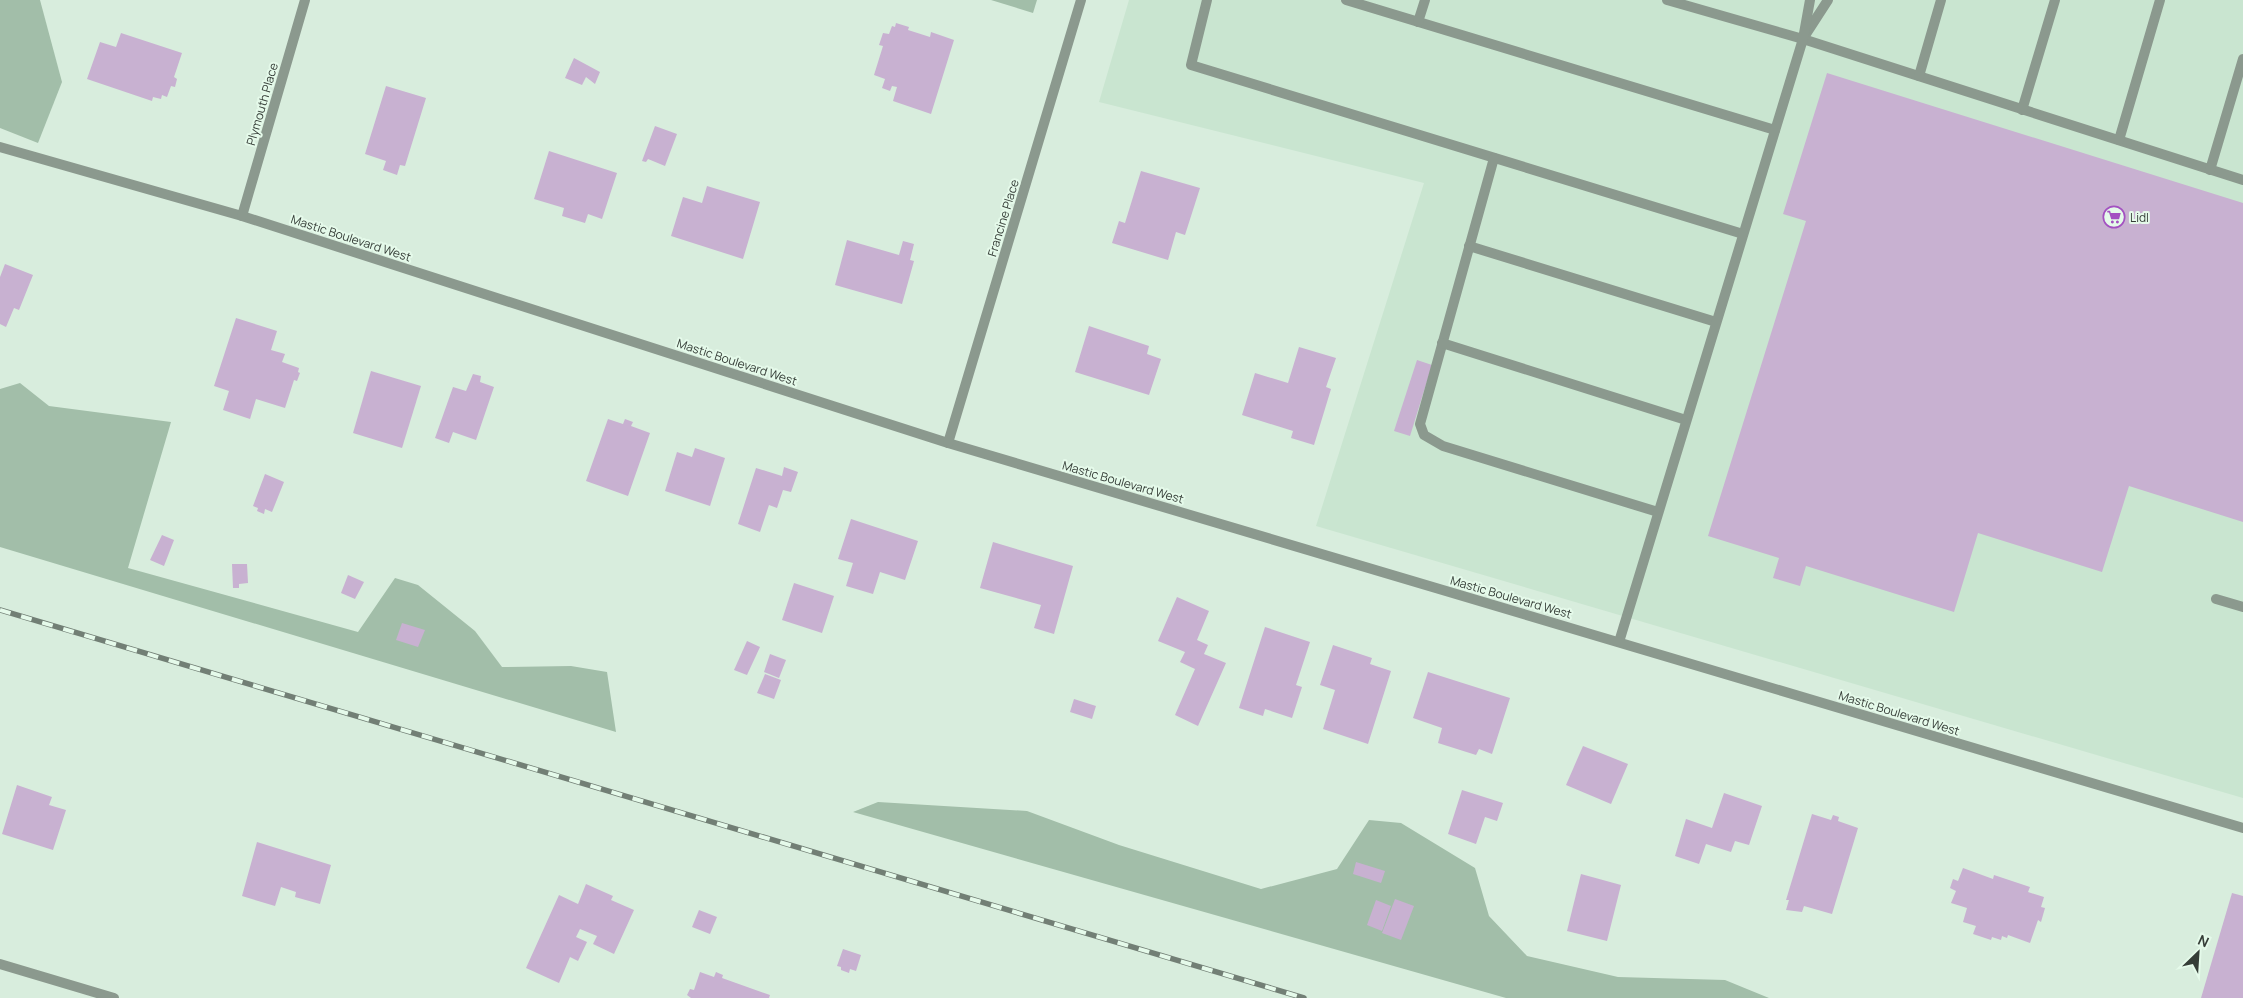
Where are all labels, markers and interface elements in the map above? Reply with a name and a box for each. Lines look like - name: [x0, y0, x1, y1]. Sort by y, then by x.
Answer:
- street label: Plymouth Place: [242, 61, 282, 147]
- street label: Francine Place: [983, 177, 1023, 259]
- supermarket icon: Lidl: [2102, 205, 2126, 229]
- place label: Lidl: [2130, 209, 2149, 226]
- street label: Mastic Boulevard West: [289, 211, 414, 266]
- street label: Mastic Boulevard West: [675, 335, 800, 390]
- street label: Mastic Boulevard West: [1060, 457, 1186, 508]
- street label: Mastic Boulevard West: [1448, 572, 1574, 623]
- street label: Mastic Boulevard West: [1836, 687, 1962, 740]
- north arrow: [2173, 928, 2223, 978]
- text: N: [2195, 930, 2212, 952]

